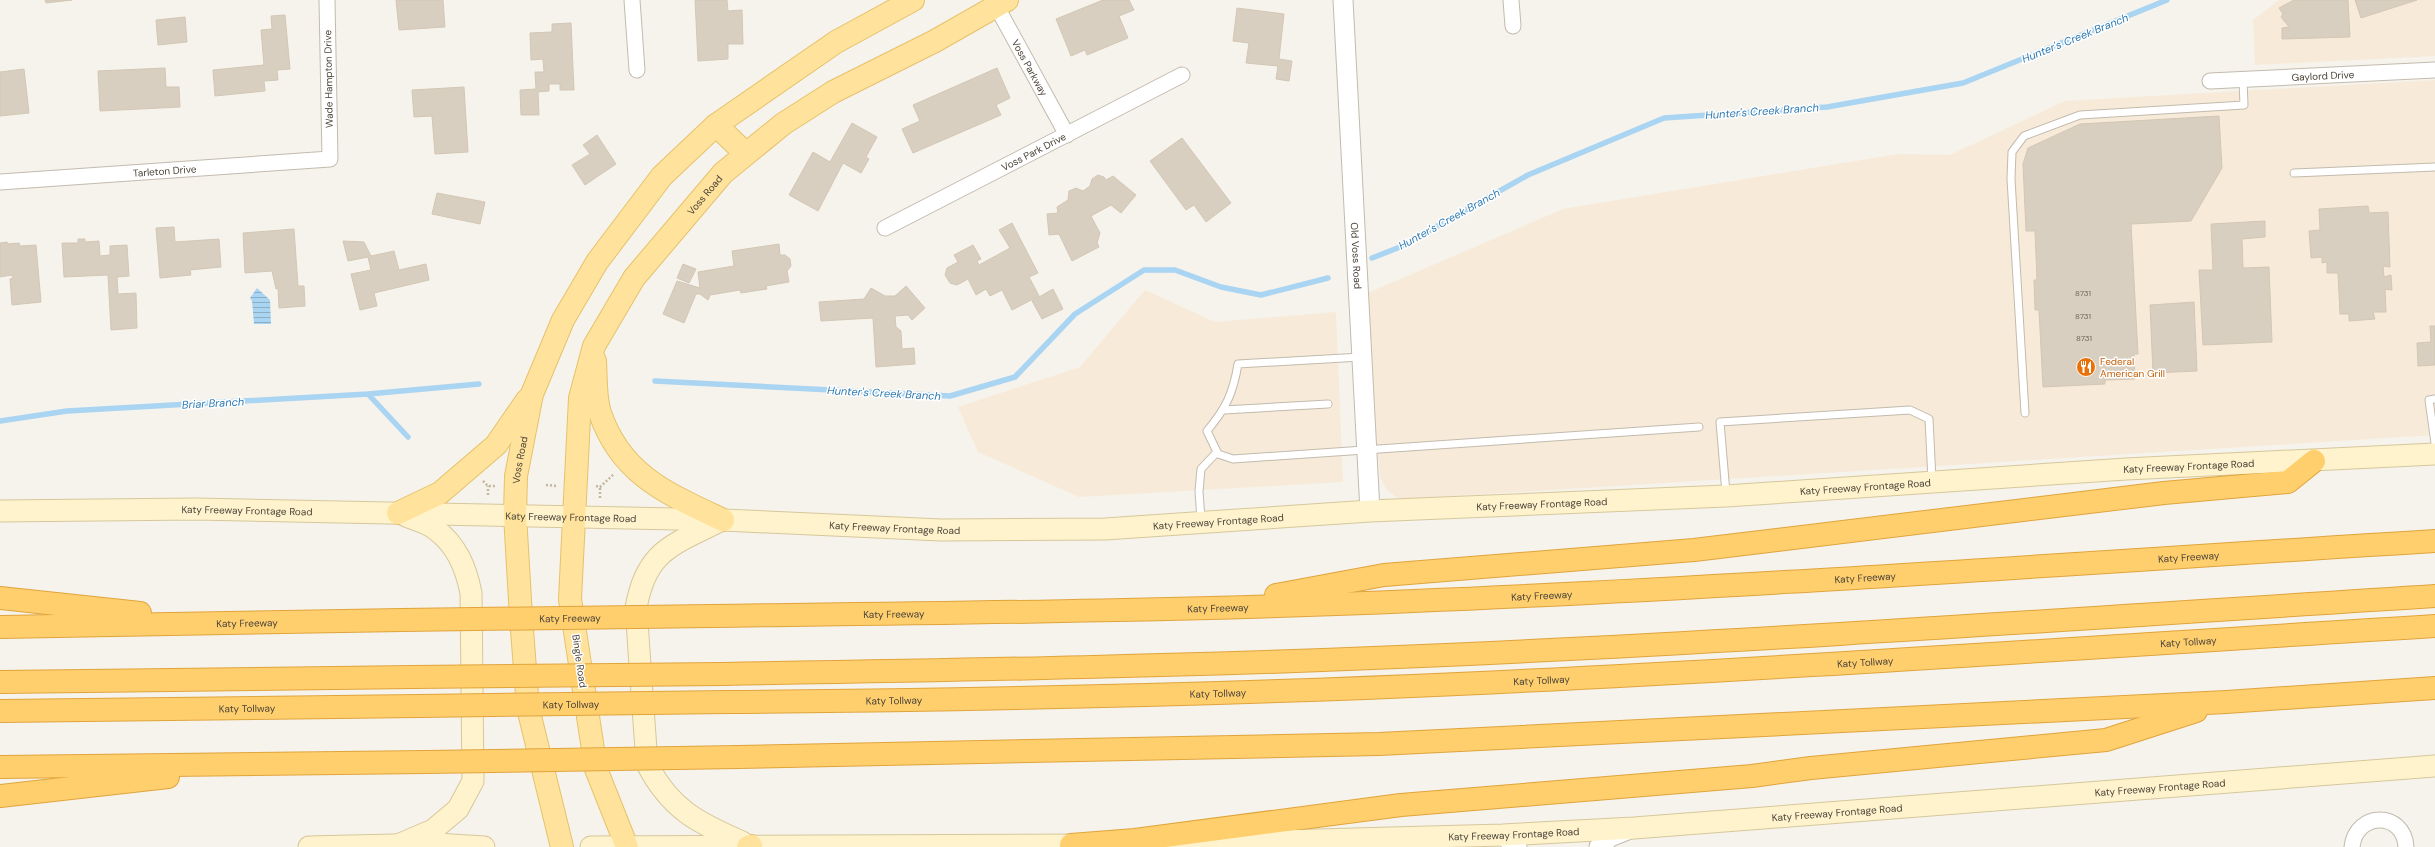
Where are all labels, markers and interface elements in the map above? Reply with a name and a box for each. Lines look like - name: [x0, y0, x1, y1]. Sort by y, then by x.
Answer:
- water label: Hunter's Creek Branch: [2020, 10, 2130, 66]
- street label: Wade Hampton Drive: [321, 29, 336, 128]
- street label: Voss Parkway: [1009, 37, 1051, 99]
- street label: Gaylord Drive: [2291, 68, 2355, 84]
- water label: Hunter's Creek Branch: [1705, 100, 1819, 122]
- street label: Voss Park Drive: [999, 130, 1068, 174]
- street label: Tarleton Drive: [132, 162, 197, 180]
- street label: Voss Road: [684, 173, 725, 218]
- water label: Hunter's Creek Branch: [1396, 185, 1502, 253]
- street label: Old Voss Road: [1348, 222, 1364, 289]
- house number: 8731: [2075, 288, 2091, 298]
- house number: 8731: [2075, 311, 2091, 321]
- house number: 8731: [2076, 333, 2092, 343]
- place label: Federal American Grill: [2100, 355, 2165, 380]
- restaurant icon: Federal American Grill: [2075, 356, 2097, 378]
- water label: Hunter's Creek Branch: [827, 383, 941, 403]
- water label: Briar Branch: [181, 394, 245, 412]
- street label: Voss Road: [510, 435, 531, 484]
- street label: Katy Freeway Frontage Road: [2123, 457, 2255, 476]
- street label: Katy Freeway Frontage Road: [1800, 476, 1931, 498]
- street label: Katy Freeway Frontage Road: [1476, 495, 1608, 514]
- street label: Katy Freeway Frontage Road: [181, 503, 313, 518]
- street label: Katy Freeway Frontage Road: [505, 509, 637, 525]
- street label: Katy Freeway Frontage Road: [1153, 511, 1284, 533]
- street label: Katy Freeway Frontage Road: [829, 519, 960, 537]
- street label: Katy Freeway: [2158, 549, 2220, 566]
- street label: Katy Freeway: [1834, 569, 1897, 586]
- street label: Katy Freeway: [1511, 588, 1573, 604]
- street label: Katy Freeway: [1187, 601, 1249, 615]
- street label: Katy Freeway: [863, 607, 925, 621]
- street label: Katy Freeway: [539, 611, 601, 625]
- street label: Katy Freeway: [216, 616, 278, 630]
- street label: Bingle Road: [569, 634, 590, 689]
- street label: Katy Tollway: [2160, 634, 2217, 650]
- street label: Katy Tollway: [1837, 654, 1894, 671]
- street label: Katy Tollway: [1513, 673, 1571, 688]
- street label: Katy Tollway: [1189, 686, 1247, 701]
- street label: Katy Tollway: [866, 694, 923, 708]
- street label: Katy Tollway: [543, 698, 600, 711]
- street label: Katy Tollway: [219, 702, 276, 715]
- street label: Katy Freeway Frontage Road: [2094, 776, 2226, 799]
- street label: Katy Freeway Frontage Road: [1771, 801, 1903, 824]
- street label: Katy Freeway Frontage Road: [1448, 825, 1580, 843]

